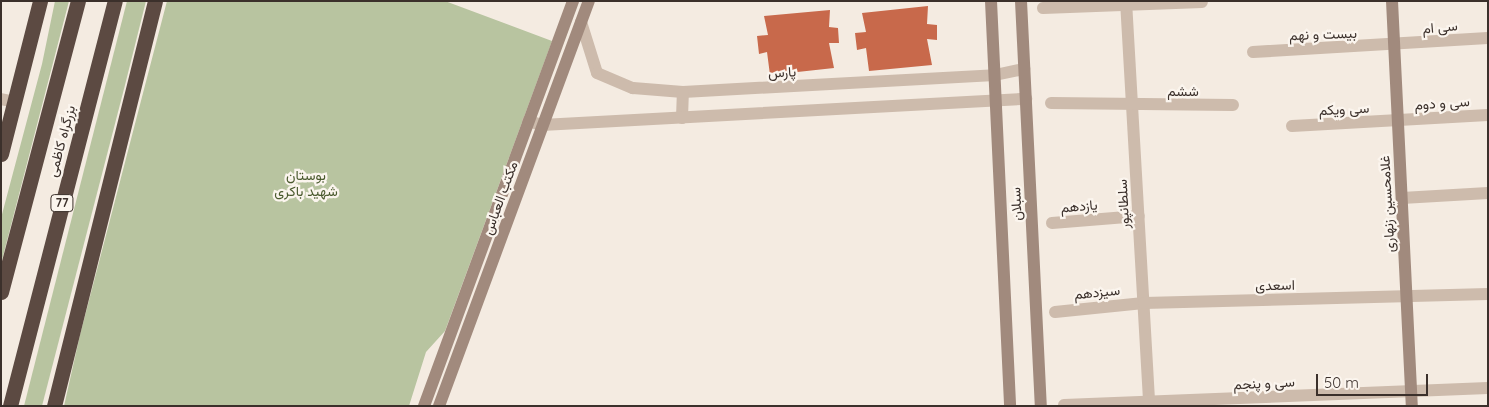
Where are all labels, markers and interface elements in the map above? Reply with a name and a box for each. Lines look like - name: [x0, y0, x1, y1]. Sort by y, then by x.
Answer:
- street label: سی ام: [1422, 17, 1458, 37]
- street label: بیست و نهم: [1289, 24, 1357, 44]
- street label: پارس: [767, 63, 797, 81]
- street label: ششم: [1167, 83, 1199, 99]
- street label: سی و دوم: [1414, 93, 1470, 113]
- street label: سی ویکم: [1318, 99, 1370, 119]
- street label: بزرگراه کاظمی: [43, 103, 79, 179]
- street label: غلامحسین زنهاری: [1376, 155, 1398, 253]
- street label: مکتب العباس: [479, 159, 521, 237]
- park label: بوستان شهید باکری: [274, 167, 338, 200]
- street label: سلطانپور: [1113, 179, 1133, 229]
- street label: سبلان: [1007, 187, 1025, 221]
- road number: 77: [50, 194, 74, 212]
- street label: یازدهم: [1060, 196, 1098, 216]
- street label: اسعدی: [1255, 276, 1295, 294]
- street label: سیزدهم: [1073, 281, 1121, 303]
- scale bar: [1319, 364, 1432, 396]
- street label: سی و پنجم: [1233, 373, 1295, 393]
- text: 50 m: [1324, 373, 1359, 392]

